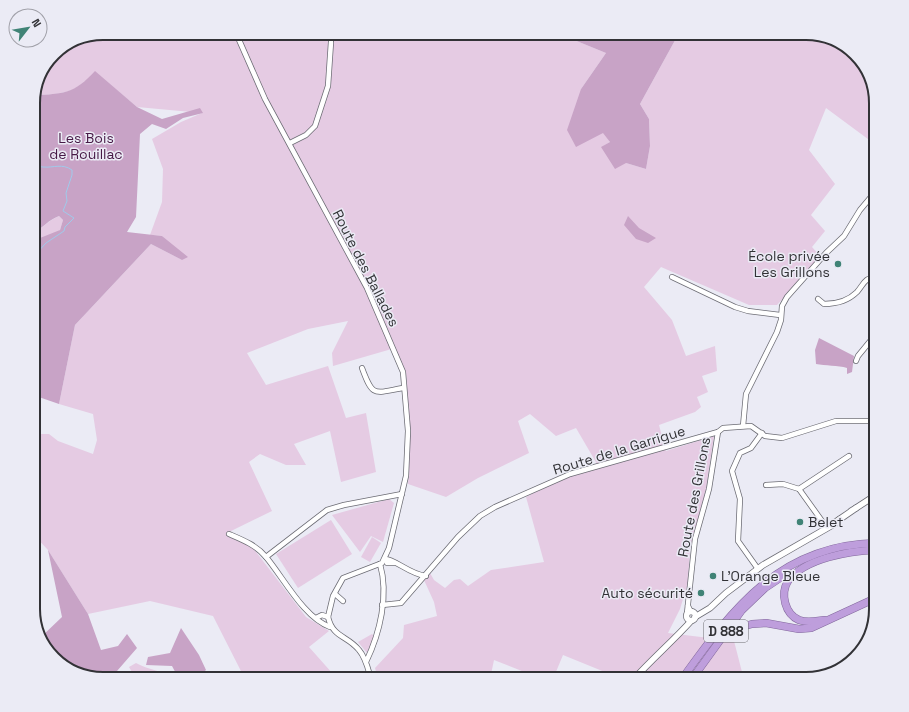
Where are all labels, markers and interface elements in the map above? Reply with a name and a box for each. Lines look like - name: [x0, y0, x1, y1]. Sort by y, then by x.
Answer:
- north arrow: [8, 8, 48, 48]
- text: N: [29, 16, 44, 30]
- park label: Les Bois de Rouillac: [49, 129, 123, 163]
- street label: Route des Ballades: [329, 206, 403, 330]
- place label: École privée Les Grillons: [748, 247, 830, 281]
- marker: École privée Les Grillons: [833, 259, 843, 269]
- street label: Route de la Garrigue: [551, 421, 687, 479]
- street label: Route des Grillons: [674, 435, 714, 559]
- place label: Belet: [808, 513, 843, 531]
- marker: Belet: [795, 517, 805, 527]
- place label: L'Orange Bleue: [721, 567, 820, 585]
- marker: L'Orange Bleue: [708, 571, 718, 581]
- place label: Auto sécurité: [601, 584, 693, 602]
- marker: Auto sécurité: [696, 588, 706, 598]
- road number: D 888: [704, 620, 748, 642]

